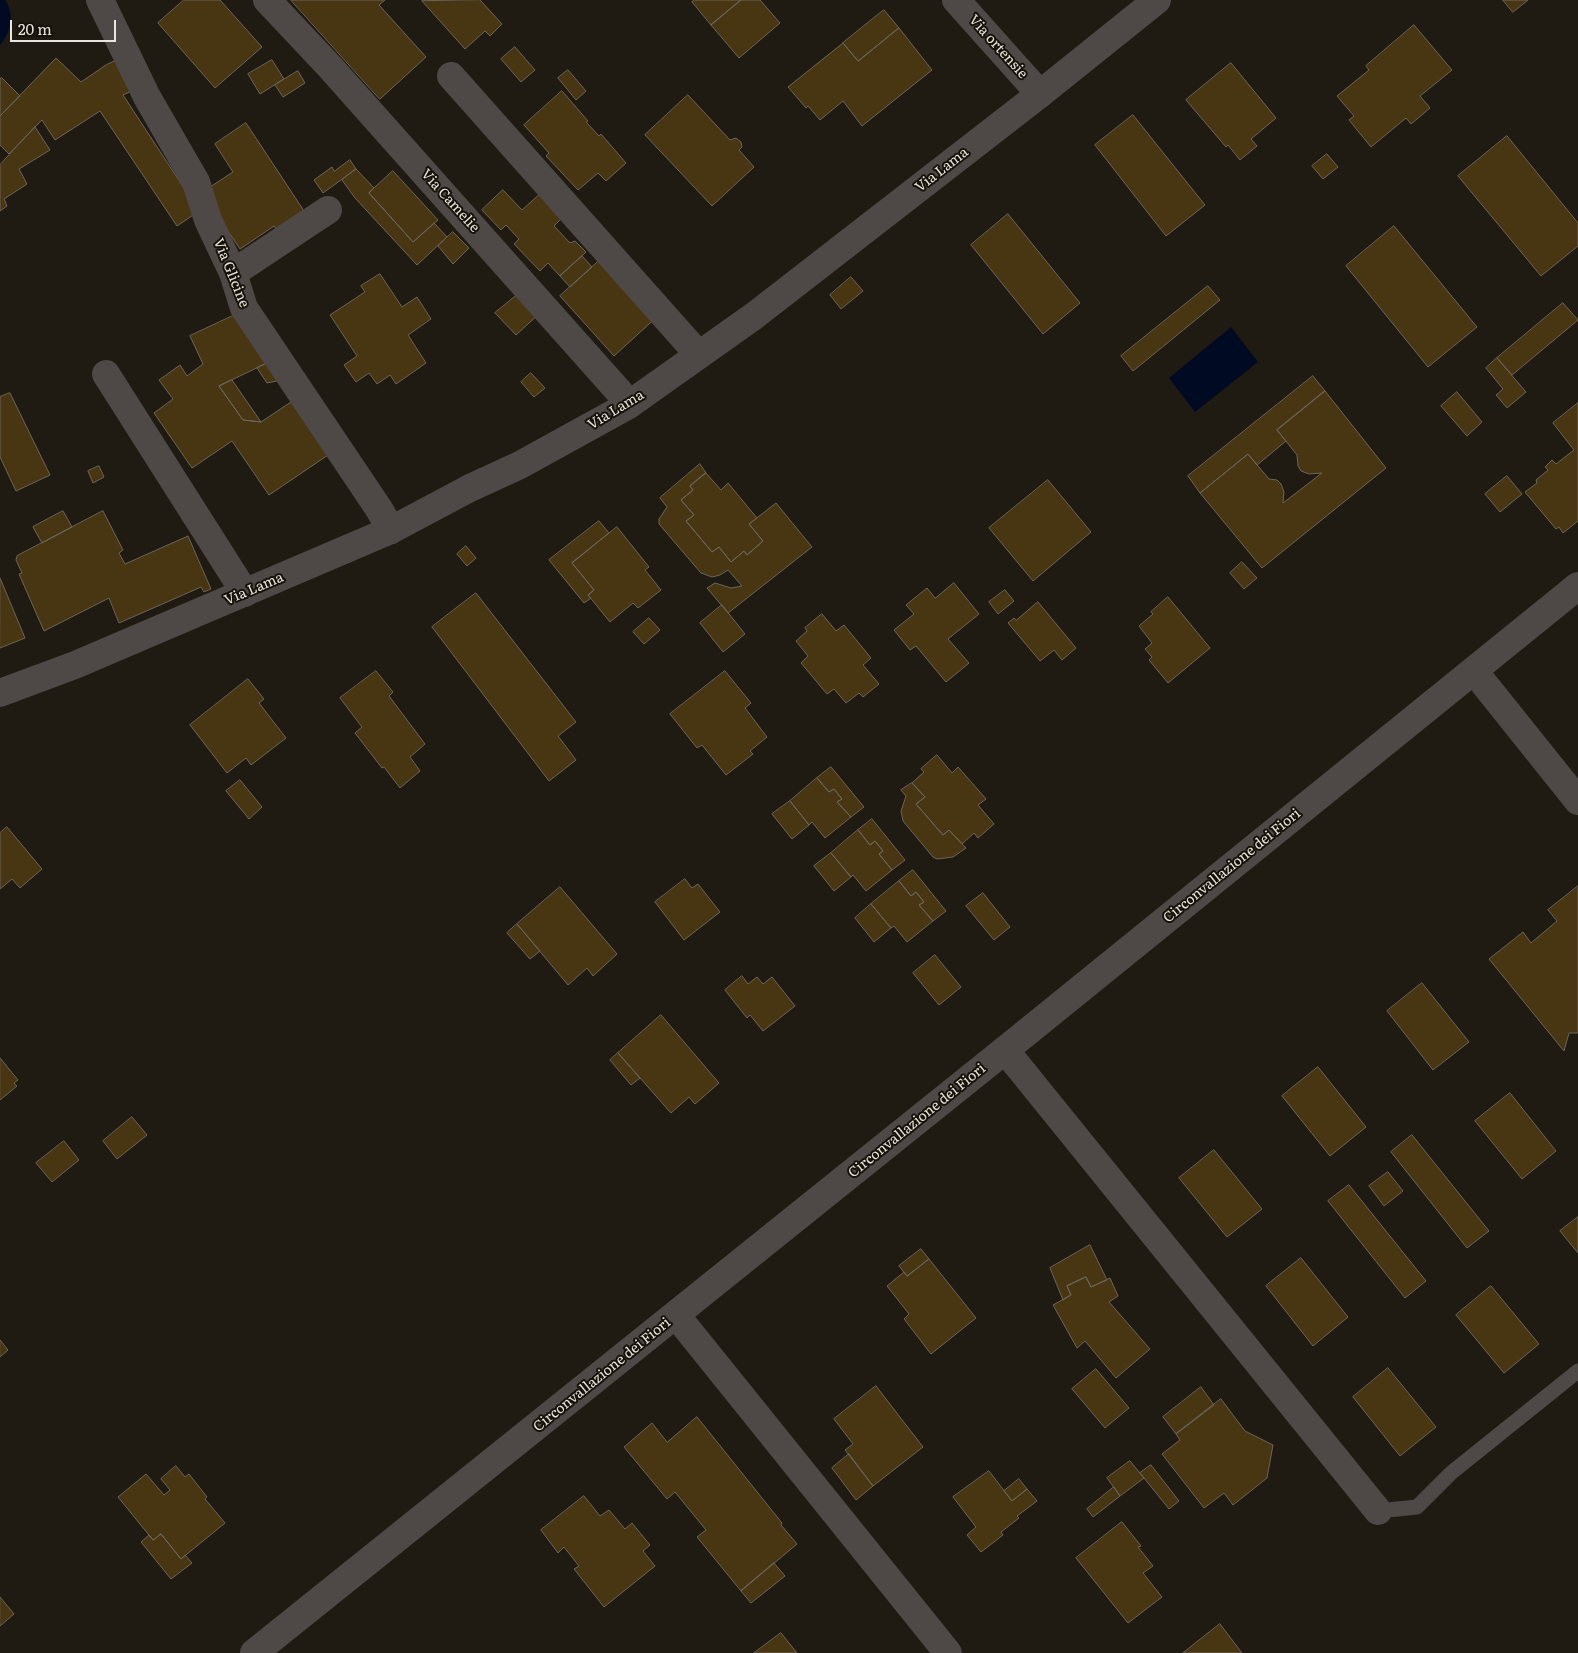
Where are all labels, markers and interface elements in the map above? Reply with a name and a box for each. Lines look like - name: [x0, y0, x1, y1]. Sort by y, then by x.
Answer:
- scale bar: [12, 10, 119, 42]
- street label: Via ortensie: [965, 12, 1031, 82]
- text: 20 m: [18, 17, 52, 40]
- street label: Via Lama: [912, 144, 972, 196]
- street label: Via Camelie: [417, 166, 483, 236]
- street label: Via Glicine: [210, 236, 252, 310]
- street label: Via Lama: [585, 387, 647, 433]
- street label: Via Lama: [222, 569, 286, 609]
- street label: Circonvallazione dei Fiori: [1160, 805, 1304, 927]
- street label: Circonvallazione dei Fiori: [845, 1060, 989, 1182]
- street label: Circonvallazione dei Fiori: [530, 1314, 674, 1436]

